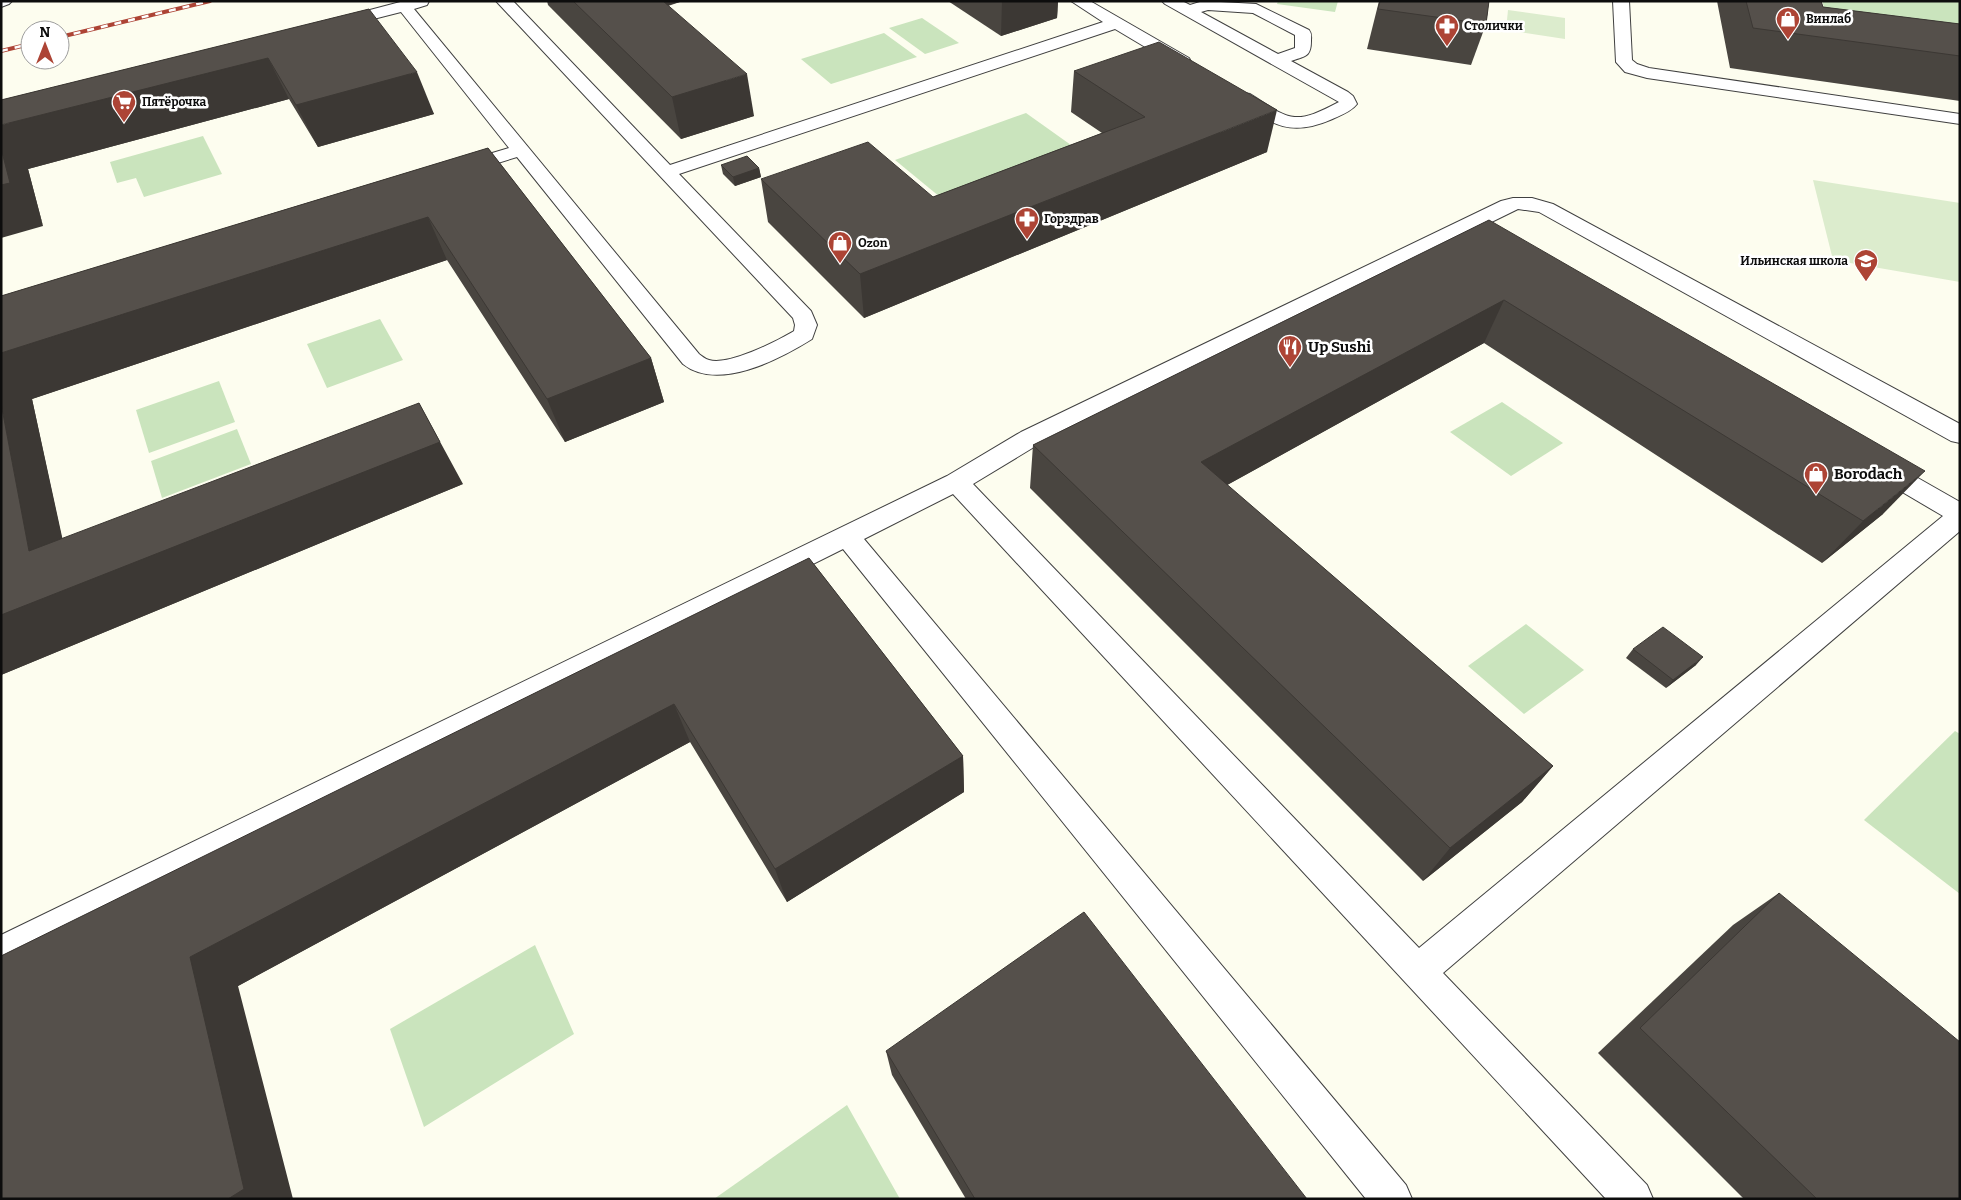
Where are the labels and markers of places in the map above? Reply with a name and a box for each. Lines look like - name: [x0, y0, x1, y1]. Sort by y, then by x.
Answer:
- shop icon: Винлаб: [1775, 6, 1801, 40]
- place label: Винлаб: [1806, 12, 1851, 26]
- pharmacy icon: Столички: [1434, 13, 1460, 47]
- place label: Столички: [1464, 19, 1523, 33]
- supermarket icon: Пятёрочка: [111, 89, 137, 123]
- place label: Пятёрочка: [142, 95, 207, 109]
- pharmacy icon: Горздрав: [1014, 206, 1040, 240]
- place label: Горздрав: [1044, 212, 1099, 226]
- shop icon: Ozon: [827, 230, 853, 264]
- place label: Ozon: [858, 236, 888, 250]
- school or university icon: Ильинская школа: [1853, 248, 1879, 282]
- place label: Ильинская школа: [1740, 254, 1848, 268]
- restaurant icon: Up Sushi: [1277, 334, 1303, 368]
- place label: Up Sushi: [1308, 338, 1371, 356]
- shop icon: Borodach: [1803, 461, 1829, 495]
- place label: Borodach: [1834, 465, 1903, 483]

